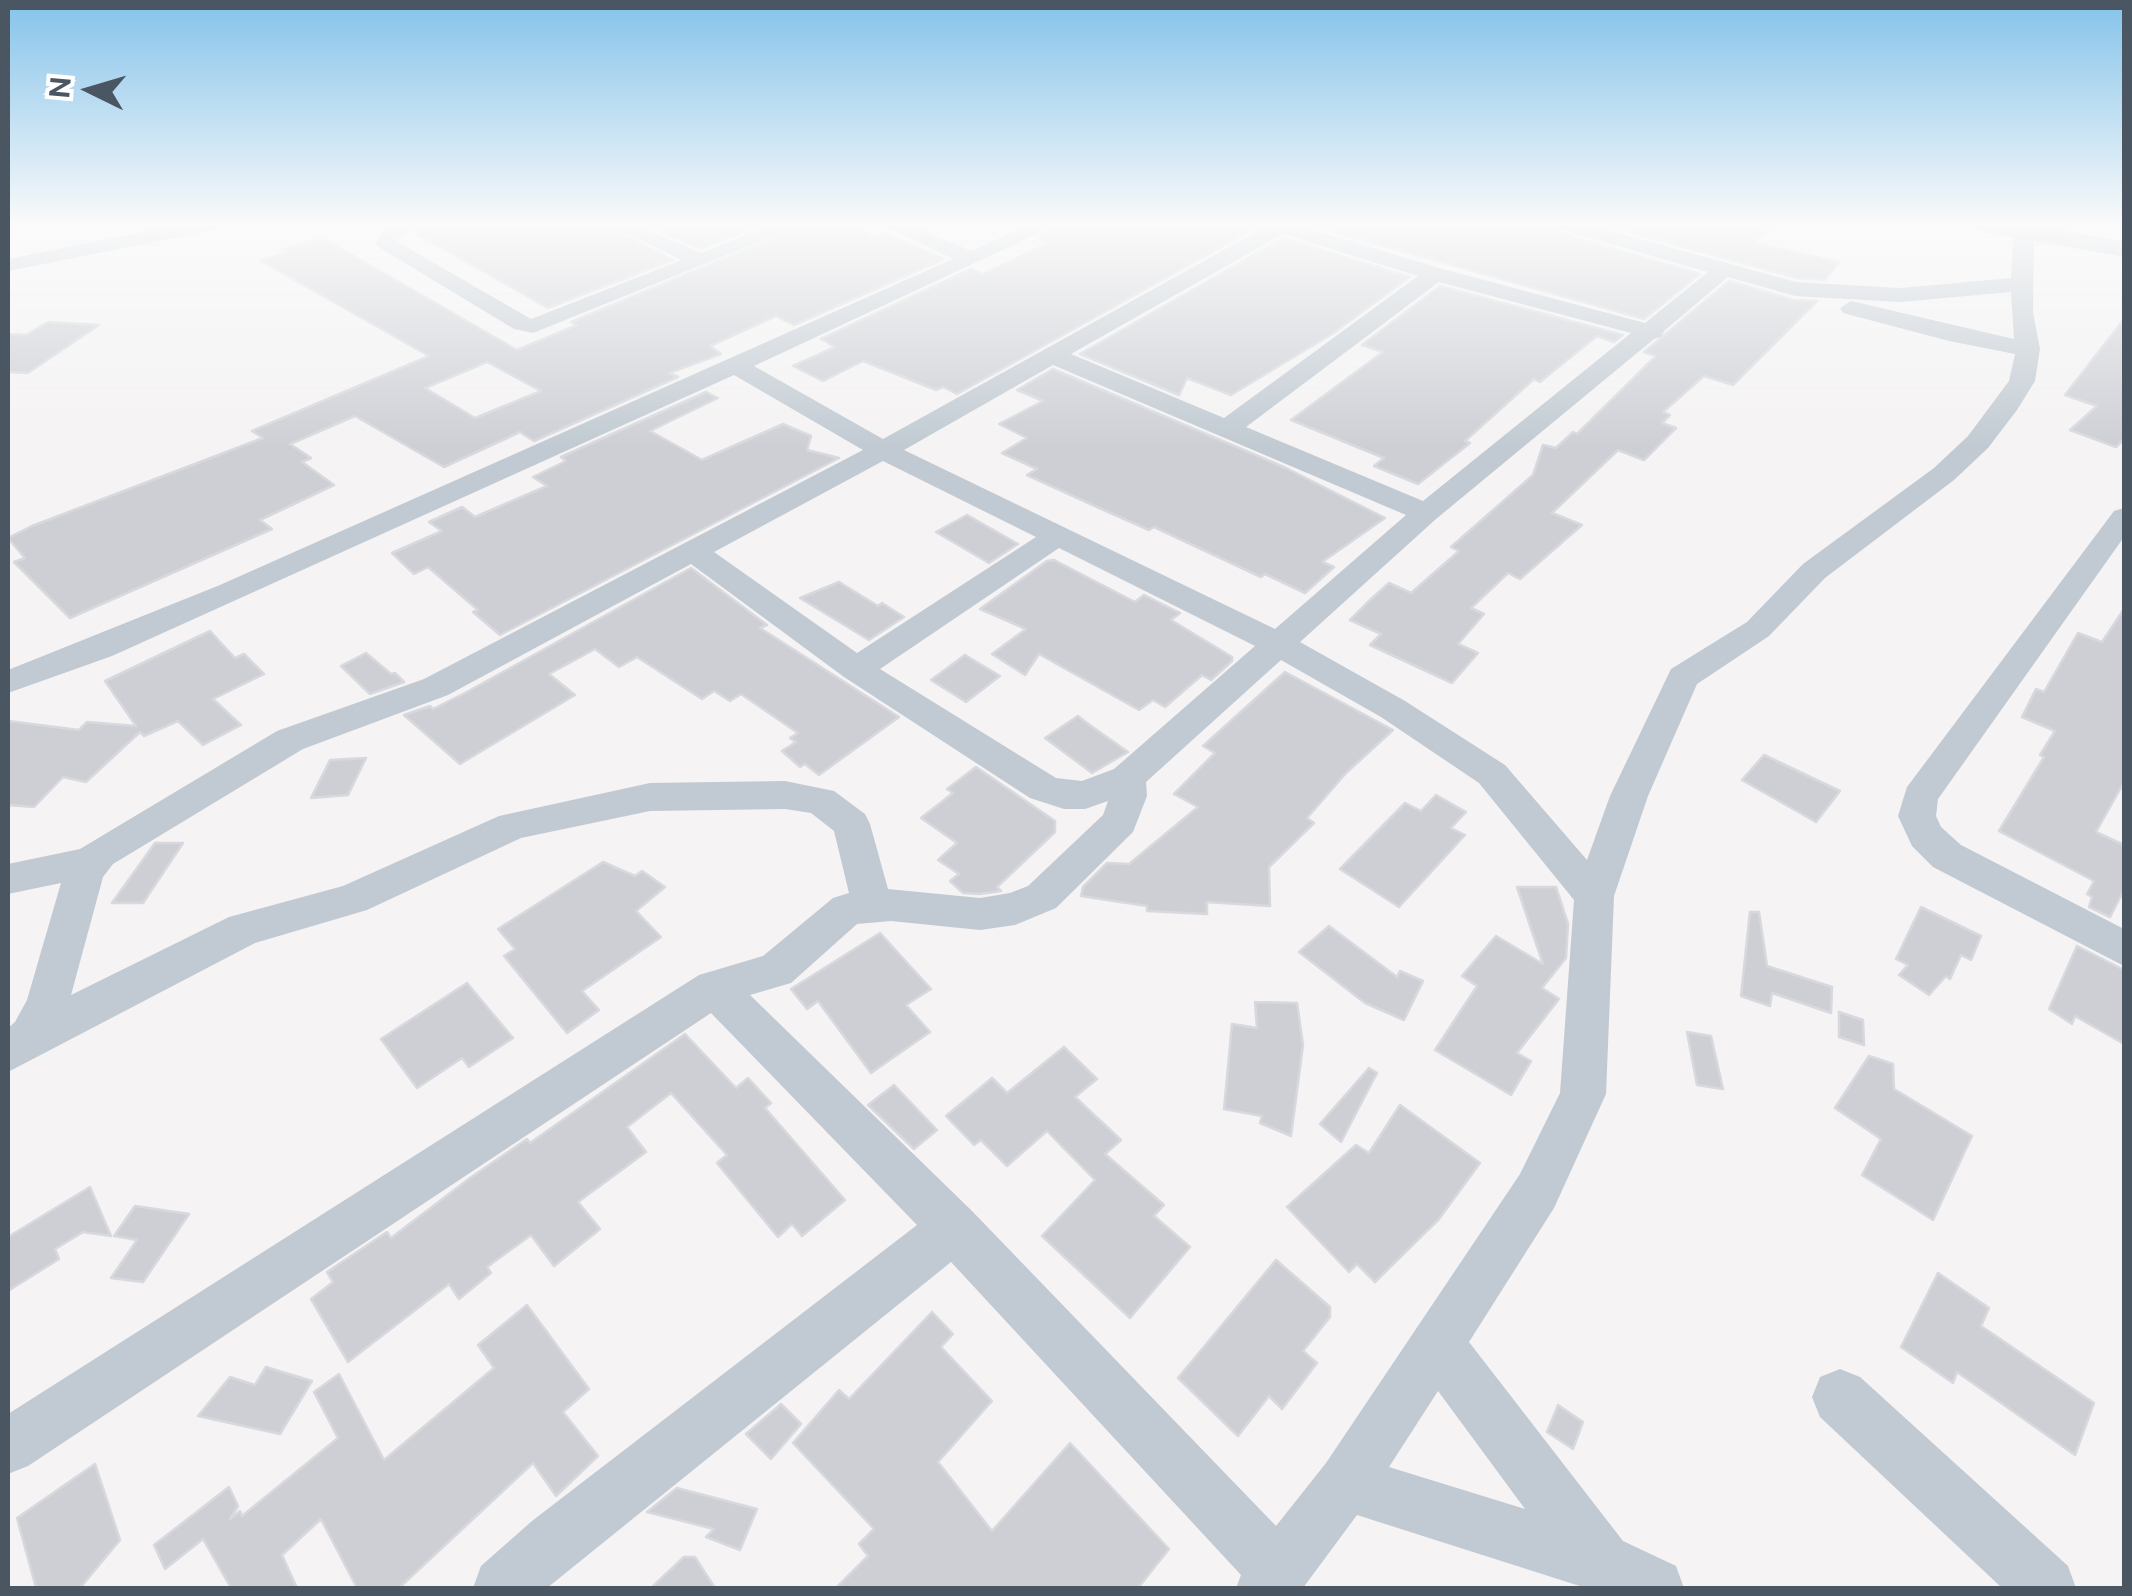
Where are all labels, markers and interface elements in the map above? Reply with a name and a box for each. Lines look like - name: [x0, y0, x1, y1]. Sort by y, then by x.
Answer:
- north arrow: [40, 40, 140, 140]
- text: N: [42, 75, 77, 100]

